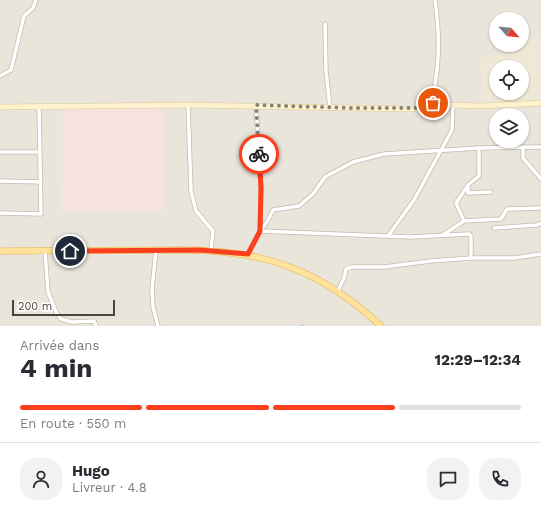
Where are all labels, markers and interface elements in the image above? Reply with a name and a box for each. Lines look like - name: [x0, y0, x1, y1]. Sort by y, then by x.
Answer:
- north arrow: [489, 12, 529, 52]
- map controls: [489, 12, 529, 148]
- button: locate: [489, 60, 529, 100]
- pin: [416, 86, 450, 120]
- icon: bag: [422, 92, 444, 114]
- button: layers: [489, 108, 529, 148]
- courier: [239, 134, 279, 174]
- icon: bike: [248, 143, 270, 165]
- pin: [53, 234, 87, 268]
- icon: home: [59, 240, 81, 262]
- scale bar: [12, 298, 115, 317]
- text: 200 m: [18, 300, 52, 313]
- text: Arrivée dans: [20, 338, 99, 353]
- text: 12:29–12:34: [435, 351, 521, 369]
- text: 4 min: [20, 353, 92, 383]
- text: En route · 550 m: [20, 416, 126, 431]
- button: person: [20, 458, 62, 500]
- button: chat: [427, 458, 469, 500]
- button: phone: [479, 458, 521, 500]
- text: Hugo: [72, 462, 110, 480]
- text: Livreur · 4.8: [72, 480, 147, 495]

